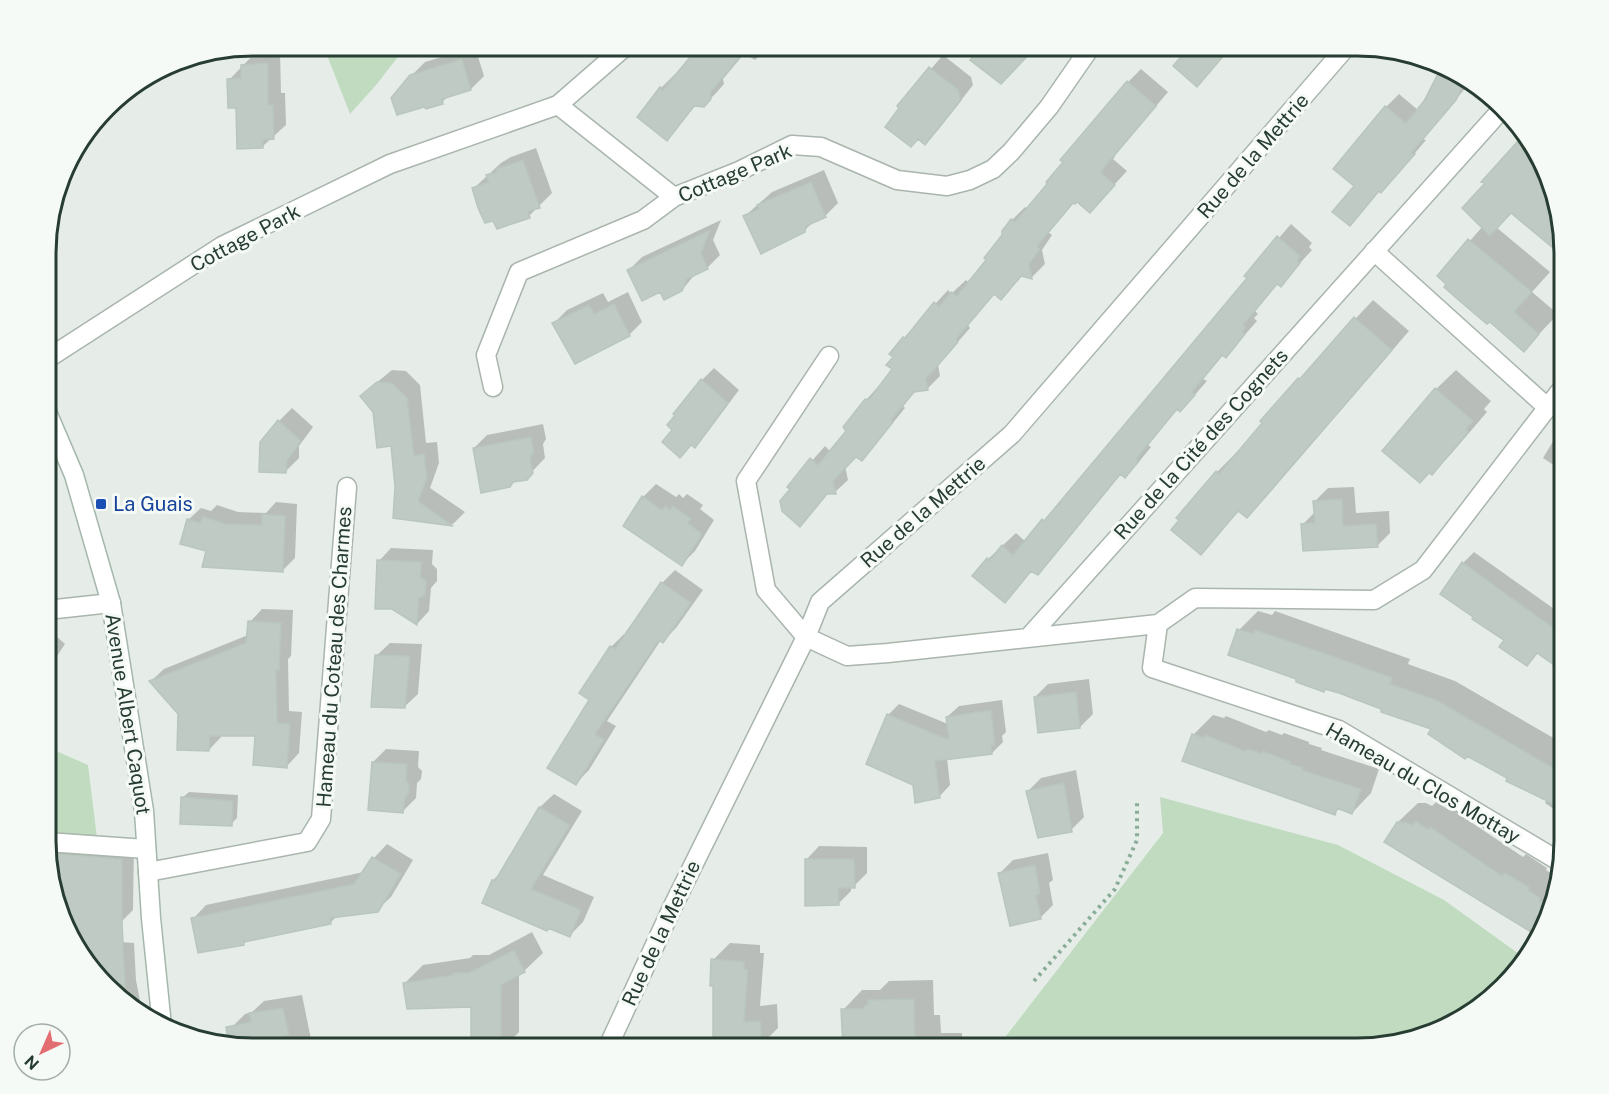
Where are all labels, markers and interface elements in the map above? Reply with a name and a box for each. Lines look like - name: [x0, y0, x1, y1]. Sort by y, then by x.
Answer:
- street label: Rue de la Mettrie: [1192, 89, 1314, 223]
- street label: Cottage Park: [675, 138, 795, 208]
- street label: Cottage Park: [186, 199, 304, 277]
- street label: Rue de la Cité des Cognets: [1109, 344, 1293, 544]
- street label: Rue de la Mettrie: [856, 451, 990, 573]
- place label: La Guais: [113, 492, 193, 516]
- marker: La Guais: [94, 497, 108, 511]
- street label: Hameau du Coteau des Charmes: [311, 506, 357, 808]
- street label: Avenue Albert Caquot: [100, 611, 156, 817]
- street label: Hameau du Clos Mottay: [1322, 718, 1525, 849]
- street label: Rue de la Mettrie: [617, 856, 705, 1010]
- north arrow: [12, 1022, 72, 1082]
- text: N: [21, 1051, 43, 1074]

